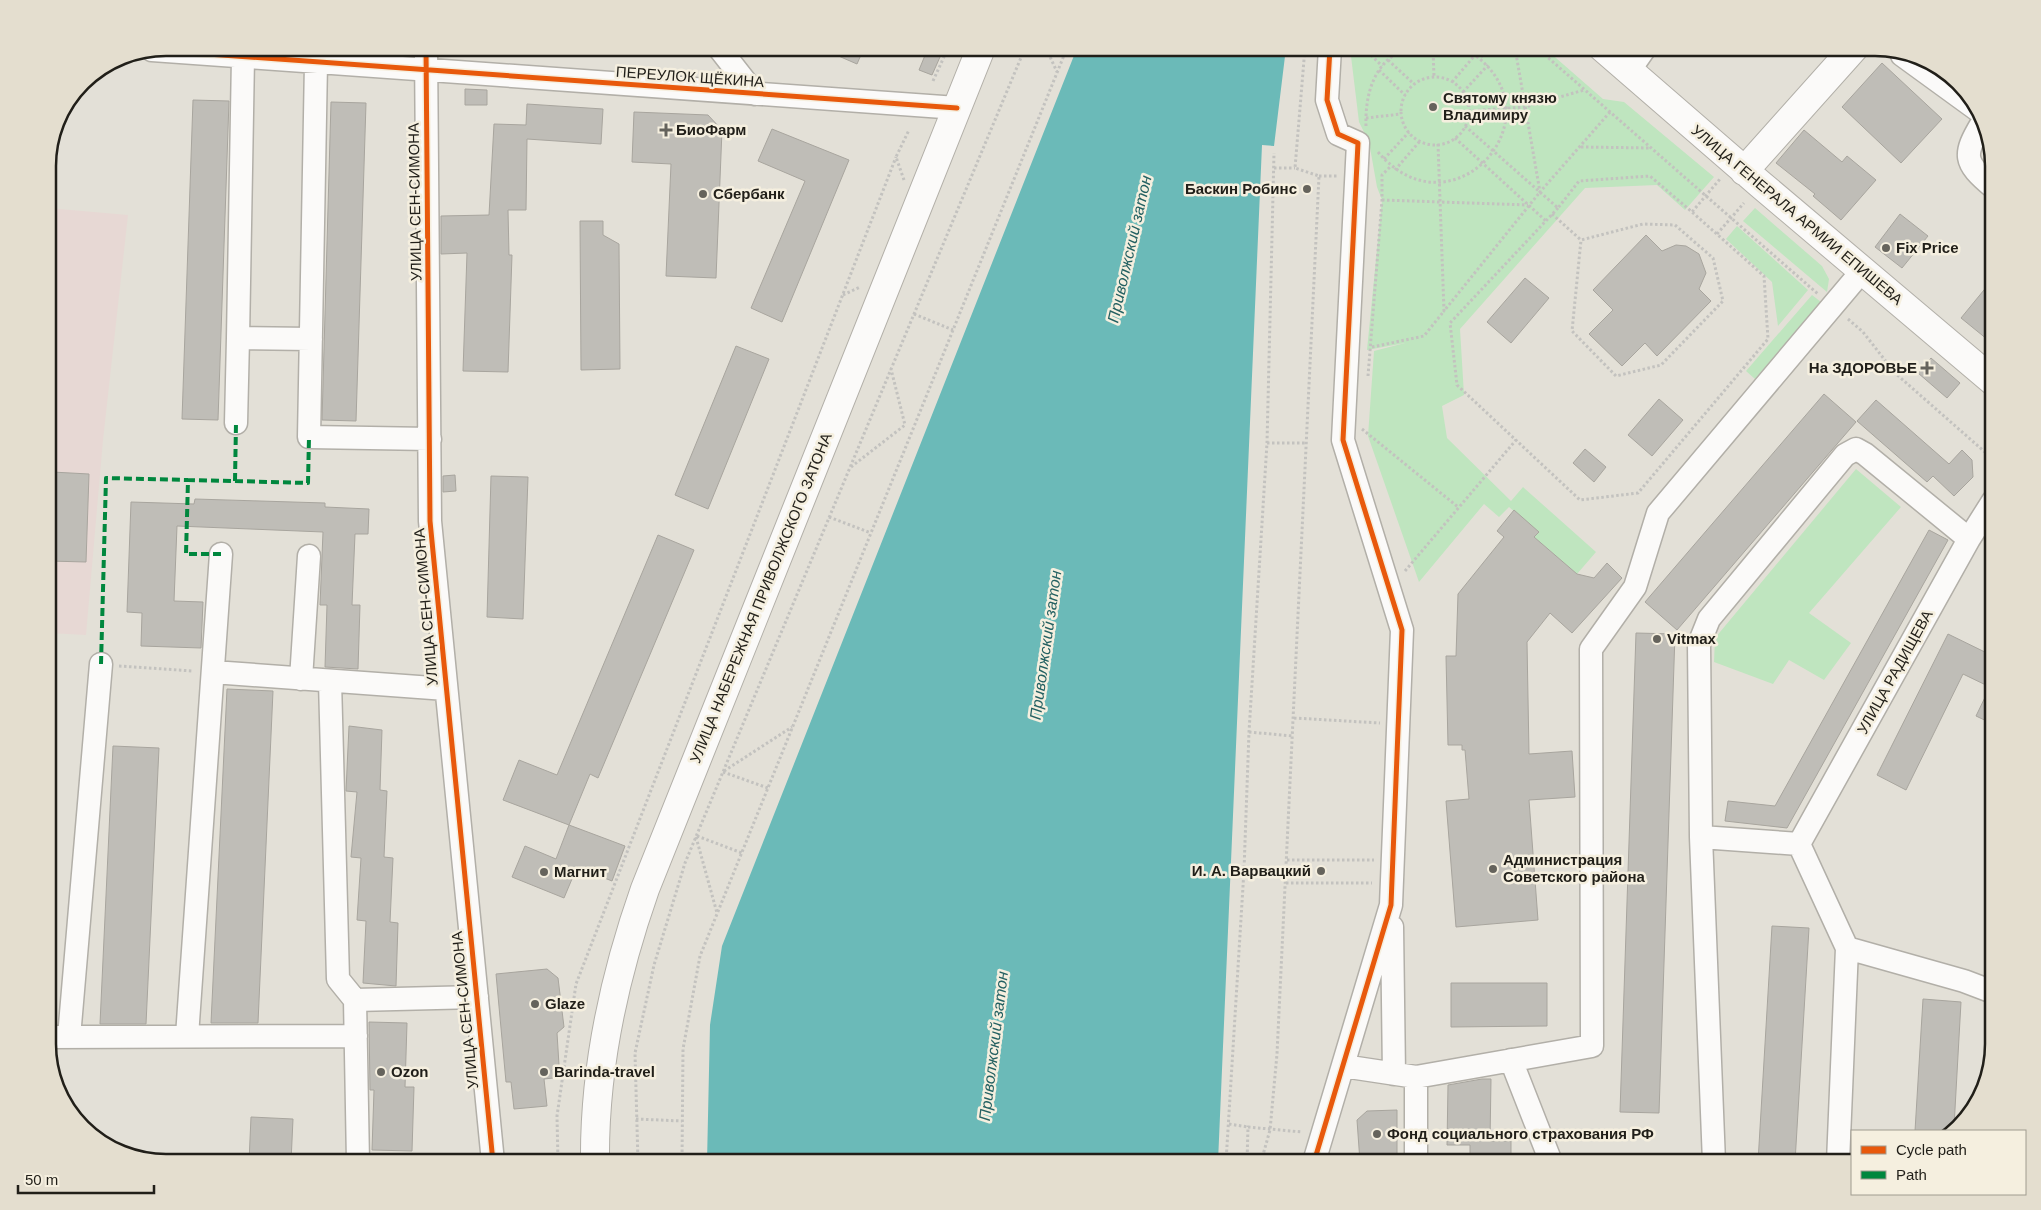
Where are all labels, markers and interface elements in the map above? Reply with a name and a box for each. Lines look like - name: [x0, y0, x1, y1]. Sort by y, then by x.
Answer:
- street label: ПЕРЕУЛОК ЩЁКИНА: [615, 63, 765, 90]
- place label: Святому князю Владимиру: [1443, 89, 1557, 123]
- marker: Святому князю Владимиру: [1427, 101, 1439, 113]
- place label: БиоФарм: [676, 121, 746, 138]
- street label: УЛИЦА ГЕНЕРАЛА АРМИИ ЕПИШЕВА: [1688, 121, 1906, 308]
- street label: УЛИЦА СЕН-СИМОНА: [405, 123, 424, 281]
- marker: БиоФарм: [660, 124, 672, 136]
- water label: Приволжский затон: [1104, 174, 1155, 324]
- place label: Баскин Робинс: [1185, 180, 1297, 197]
- marker: Баскин Робинс: [1301, 183, 1313, 195]
- place label: Сбербанк: [713, 185, 785, 202]
- marker: Сбербанк: [697, 188, 709, 200]
- place label: Fix Price: [1896, 239, 1959, 256]
- marker: Fix Price: [1880, 242, 1892, 254]
- place label: На ЗДОРОВЬЕ: [1809, 359, 1917, 376]
- marker: На ЗДОРОВЬЕ: [1921, 362, 1933, 374]
- street label: УЛИЦА НАБЕРЕЖНАЯ ПРИВОЛЖСКОГО ЗАТОНА: [686, 430, 835, 765]
- street label: УЛИЦА СЕН-СИМОНА: [410, 528, 441, 687]
- water label: Приволжский затон: [1027, 569, 1064, 721]
- street label: УЛИЦА РАДИЩЕВА: [1853, 607, 1936, 737]
- place label: Vitmax: [1667, 630, 1717, 647]
- marker: Vitmax: [1651, 633, 1663, 645]
- place label: Администрация Советского района: [1503, 851, 1645, 885]
- place label: И. А. Варвацкий: [1192, 862, 1311, 879]
- place label: Магнит: [554, 863, 607, 880]
- marker: Администрация Советского района: [1487, 863, 1499, 875]
- marker: И. А. Варвацкий: [1315, 865, 1327, 877]
- marker: Магнит: [538, 866, 550, 878]
- street label: УЛИЦА СЕН-СИМОНА: [448, 930, 481, 1090]
- water label: Приволжский затон: [976, 970, 1011, 1122]
- place label: Glaze: [545, 995, 585, 1012]
- marker: Glaze: [529, 998, 541, 1010]
- place label: Ozon: [391, 1063, 429, 1080]
- place label: Barinda-travel: [554, 1063, 655, 1080]
- marker: Ozon: [375, 1066, 387, 1078]
- marker: Barinda-travel: [538, 1066, 550, 1078]
- place label: Фонд социального страхования РФ: [1387, 1125, 1654, 1142]
- marker: Фонд социального страхования РФ: [1371, 1128, 1383, 1140]
- legend: [1851, 1130, 2026, 1195]
- text: Cycle path: [1896, 1141, 1967, 1158]
- scale bar: [18, 1162, 154, 1194]
- text: Path: [1896, 1166, 1927, 1183]
- text: 50 m: [25, 1171, 58, 1188]

